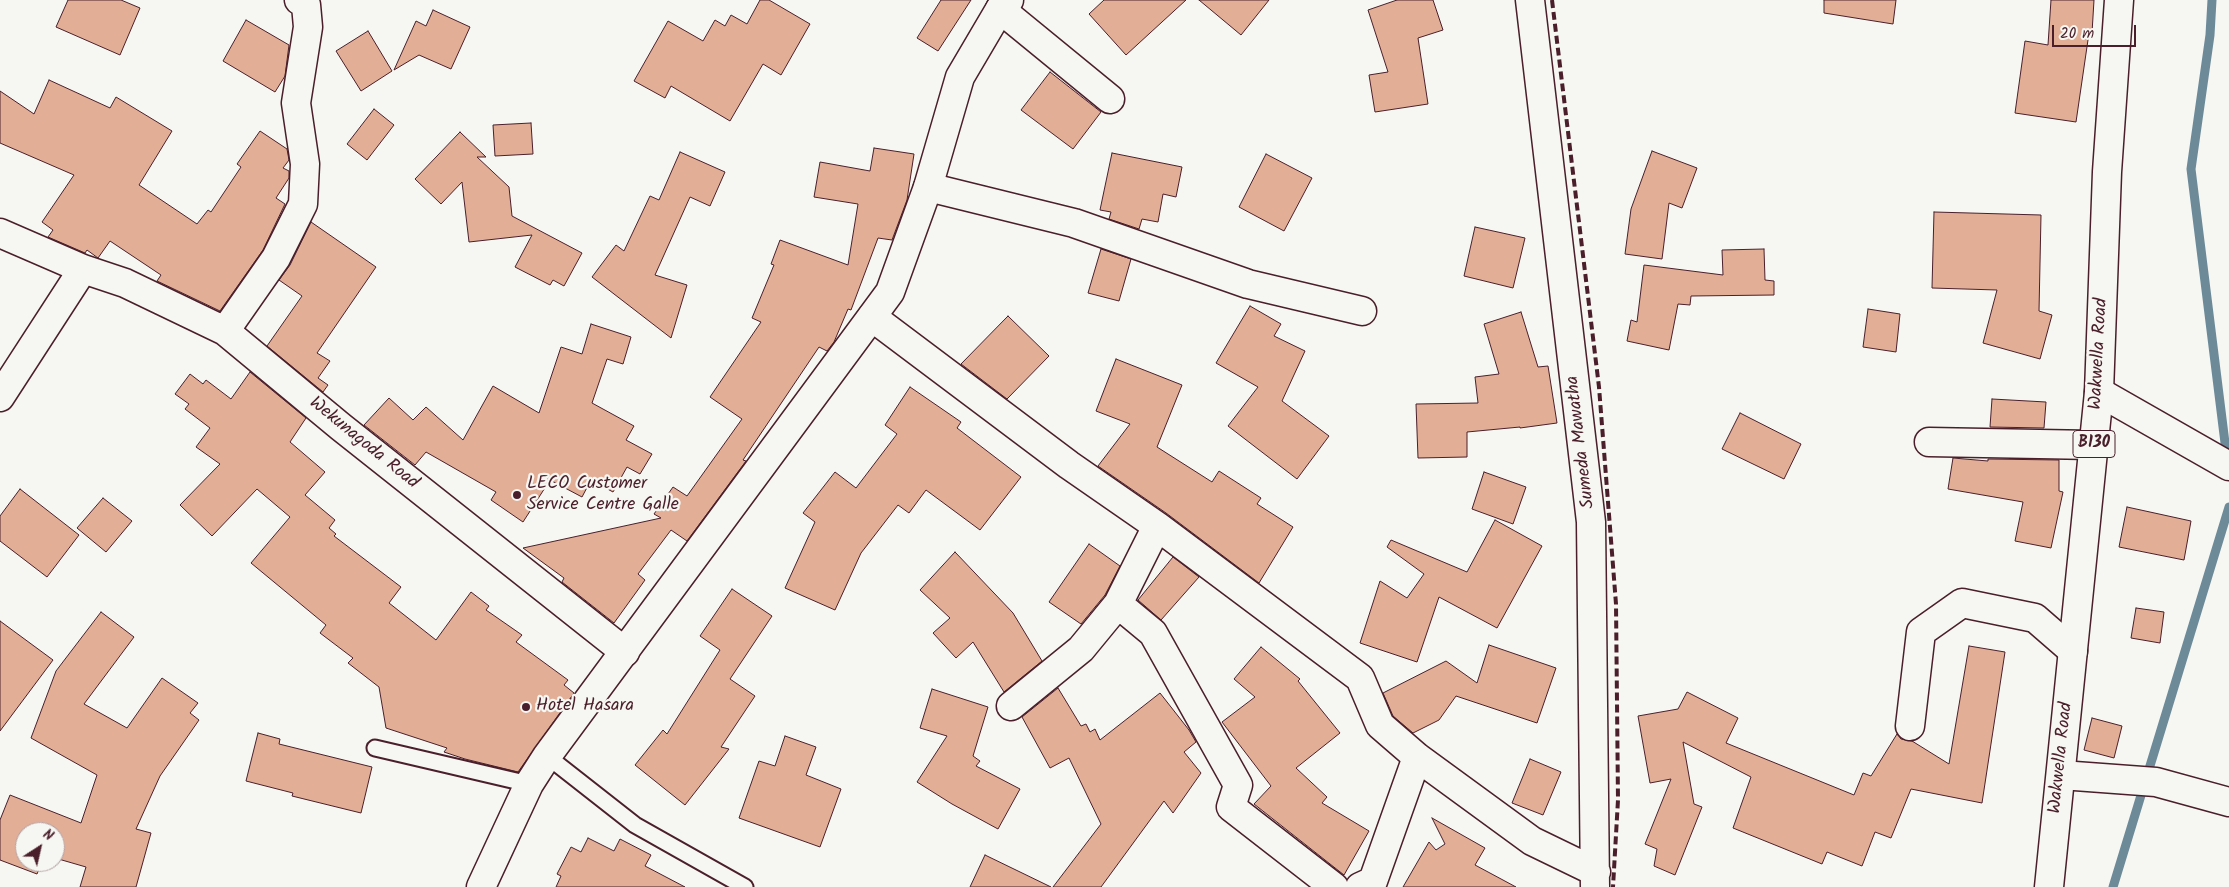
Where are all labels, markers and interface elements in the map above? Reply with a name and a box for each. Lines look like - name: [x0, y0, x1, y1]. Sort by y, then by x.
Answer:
- scale bar: [2054, 15, 2138, 47]
- text: 20 m: [2060, 22, 2094, 46]
- street label: Wakwella Road: [2086, 298, 2114, 410]
- street label: Sumeda Mawatha: [1563, 374, 1601, 510]
- street label: Wekunagoda Road: [304, 393, 422, 495]
- road number: B130: [2073, 430, 2115, 458]
- place label: LECO Customer Service Centre Galle: [527, 474, 679, 516]
- marker: LECO Customer Service Centre Galle: [511, 489, 523, 501]
- place label: Hotel Hasara: [536, 696, 634, 718]
- marker: Hotel Hasara: [520, 701, 532, 713]
- street label: Wakwella Road: [2045, 701, 2079, 815]
- north arrow: [15, 822, 65, 872]
- text: N: [38, 824, 58, 847]

